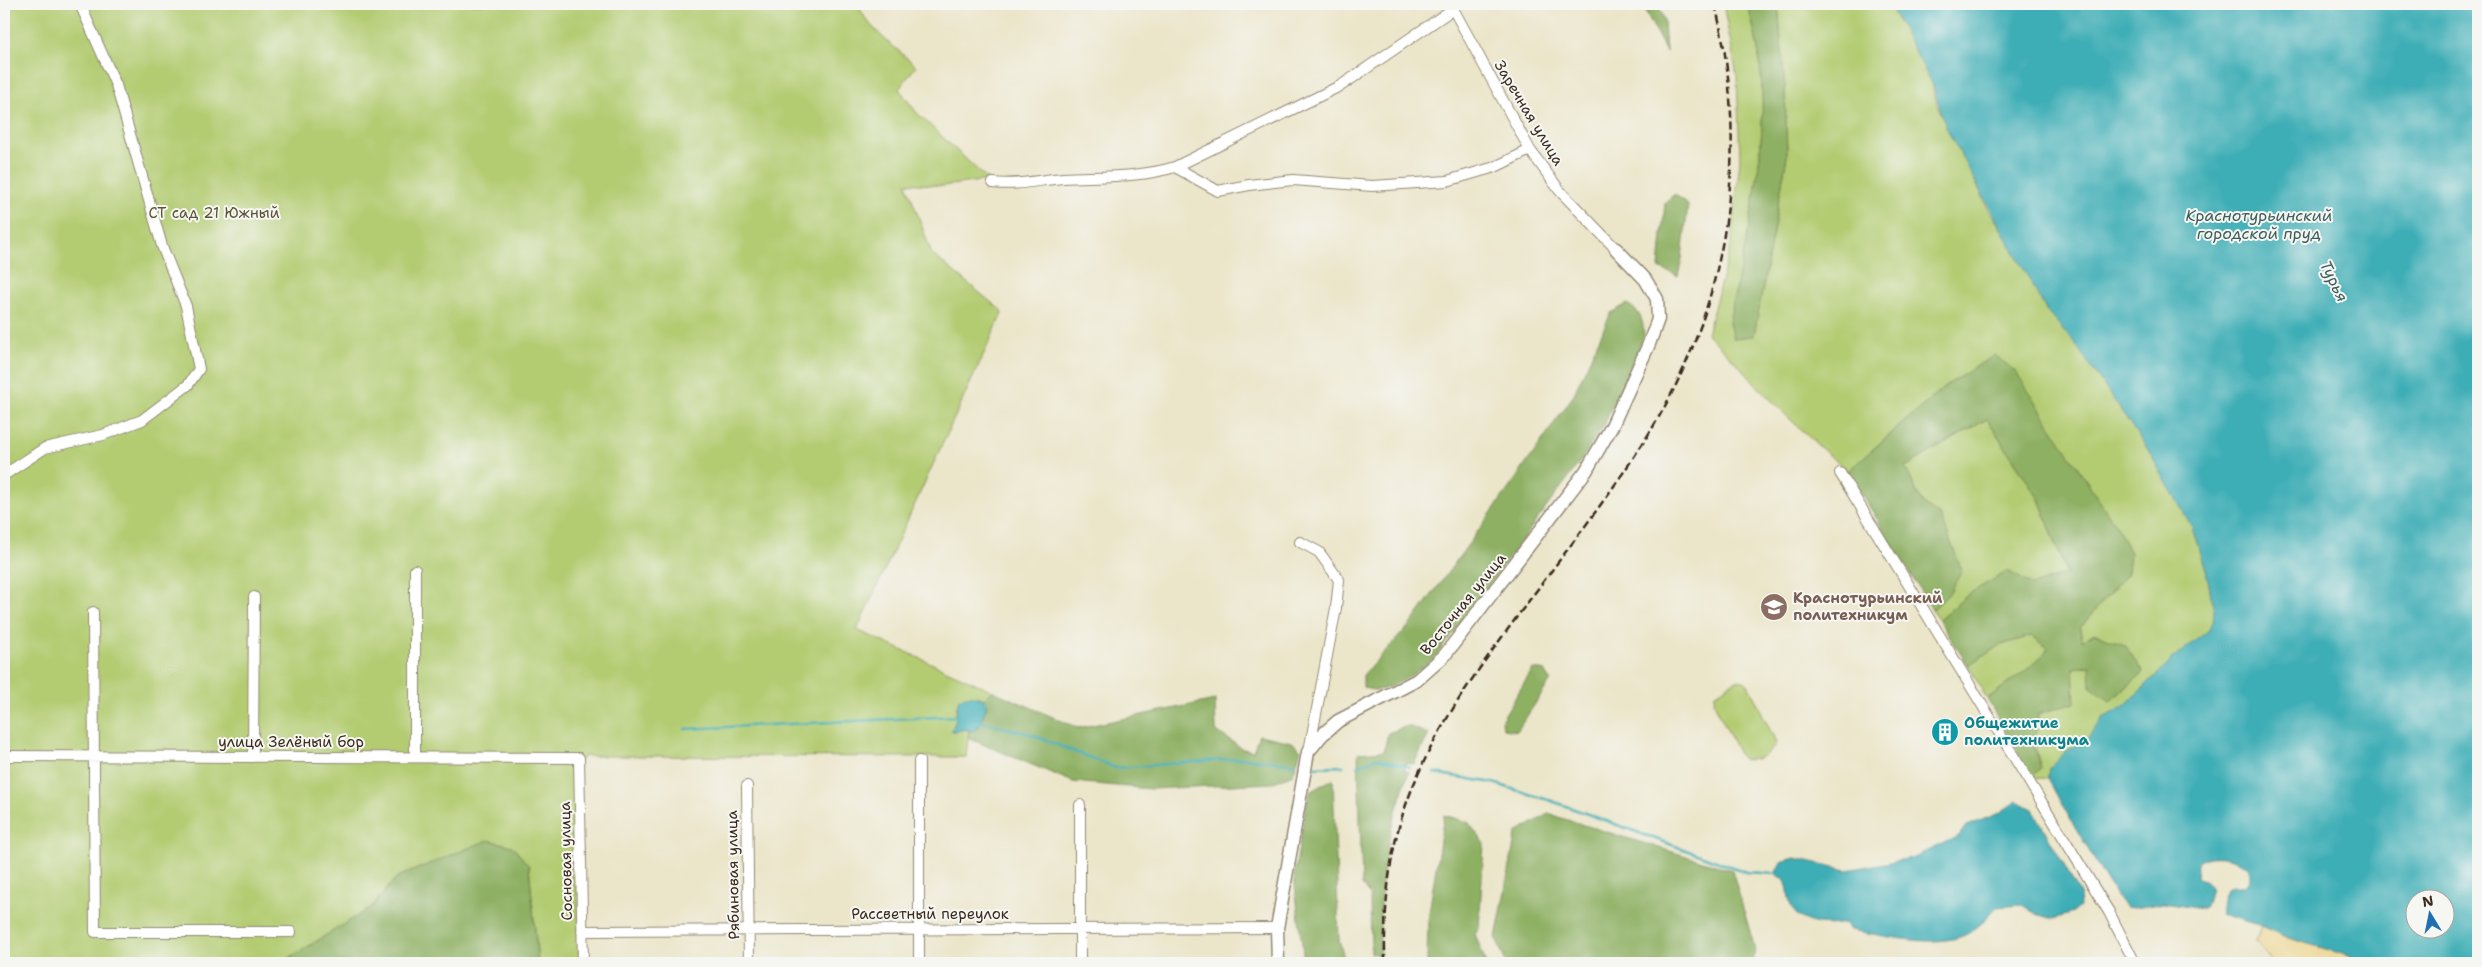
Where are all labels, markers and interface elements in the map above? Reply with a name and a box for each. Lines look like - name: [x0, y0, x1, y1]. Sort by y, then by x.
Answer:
- street label: Заречная улица: [1490, 57, 1569, 170]
- park label: СТ сад 21 Южный: [149, 203, 280, 223]
- water label: Краснотурьинский городской пруд: [2186, 205, 2332, 244]
- water label: Турья: [2315, 257, 2353, 305]
- street label: Восточная улица: [1416, 548, 1511, 659]
- place label: Краснотурьинский политехникум: [1793, 588, 1943, 625]
- school or university icon: Краснотурьинский политехникум: [1759, 592, 1789, 622]
- place label: Общежитие политехникума: [1964, 713, 2090, 750]
- building icon: Общежитие политехникума: [1930, 717, 1960, 747]
- street label: улица Зелёный бор: [218, 732, 364, 752]
- street label: Сосновая улица: [555, 801, 577, 921]
- street label: Рябиновая улица: [722, 810, 744, 940]
- north arrow: [2404, 890, 2454, 940]
- text: N: [2421, 891, 2435, 911]
- street label: Рассветный переулок: [851, 904, 1009, 924]

